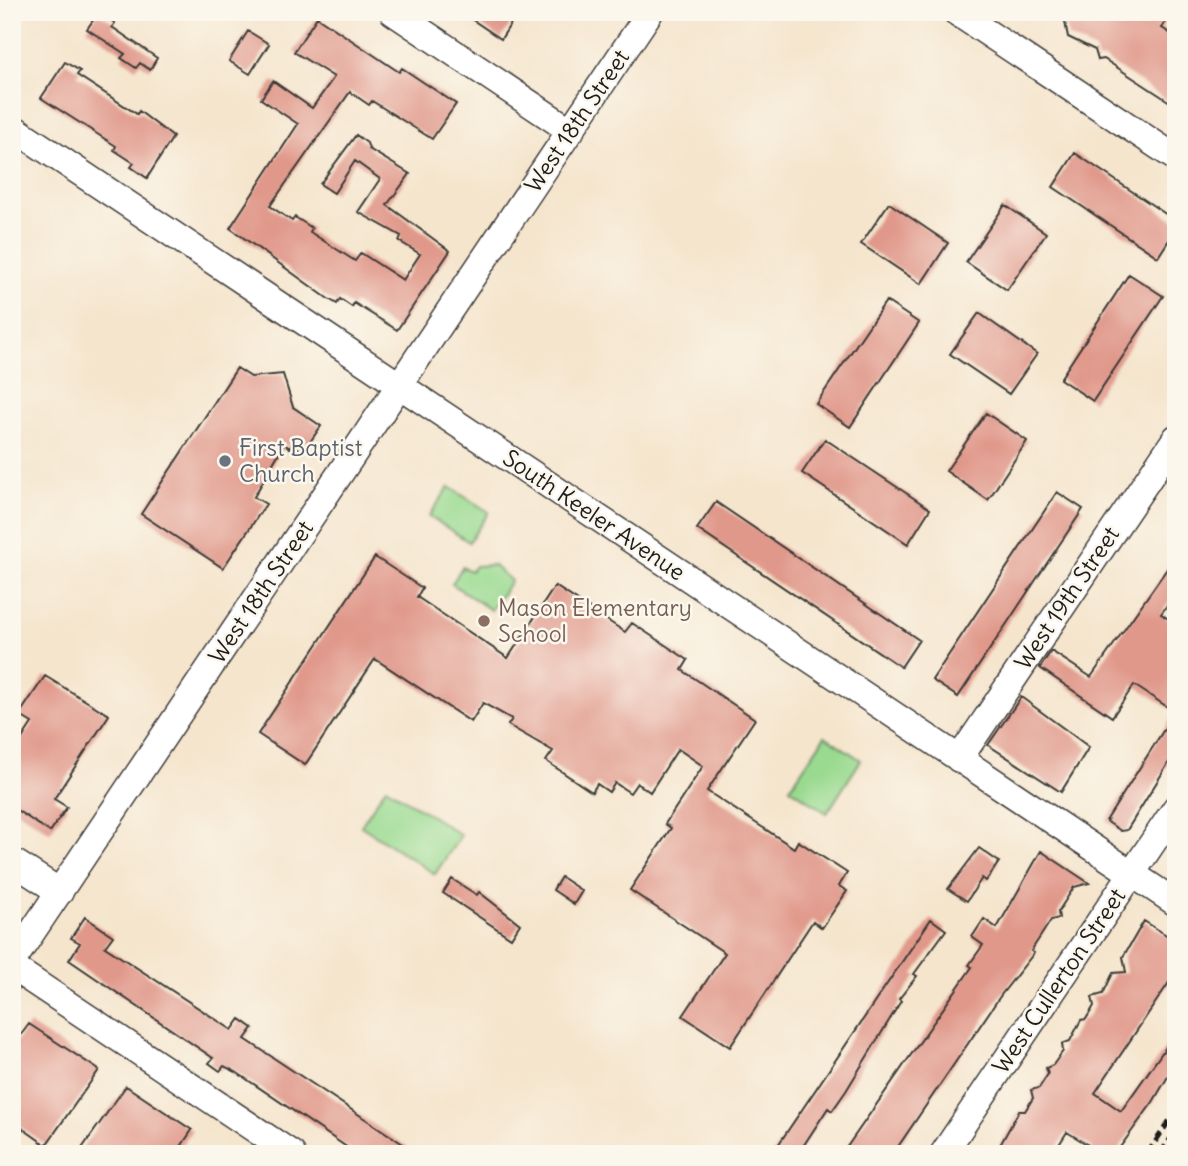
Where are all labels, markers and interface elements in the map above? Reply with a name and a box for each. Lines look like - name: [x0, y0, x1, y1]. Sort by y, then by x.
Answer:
- street label: West 18th Street: [518, 43, 635, 198]
- place label: First Baptist Church: [239, 433, 363, 488]
- street label: South Keeler Avenue: [498, 443, 691, 586]
- marker: First Baptist Church: [217, 453, 233, 469]
- street label: West 18th Street: [202, 514, 319, 669]
- street label: West 19th Street: [1008, 520, 1125, 675]
- place label: Mason Elementary School: [498, 593, 692, 648]
- marker: Mason Elementary School: [476, 613, 492, 629]
- street label: West Cullerton Street: [986, 882, 1132, 1079]

